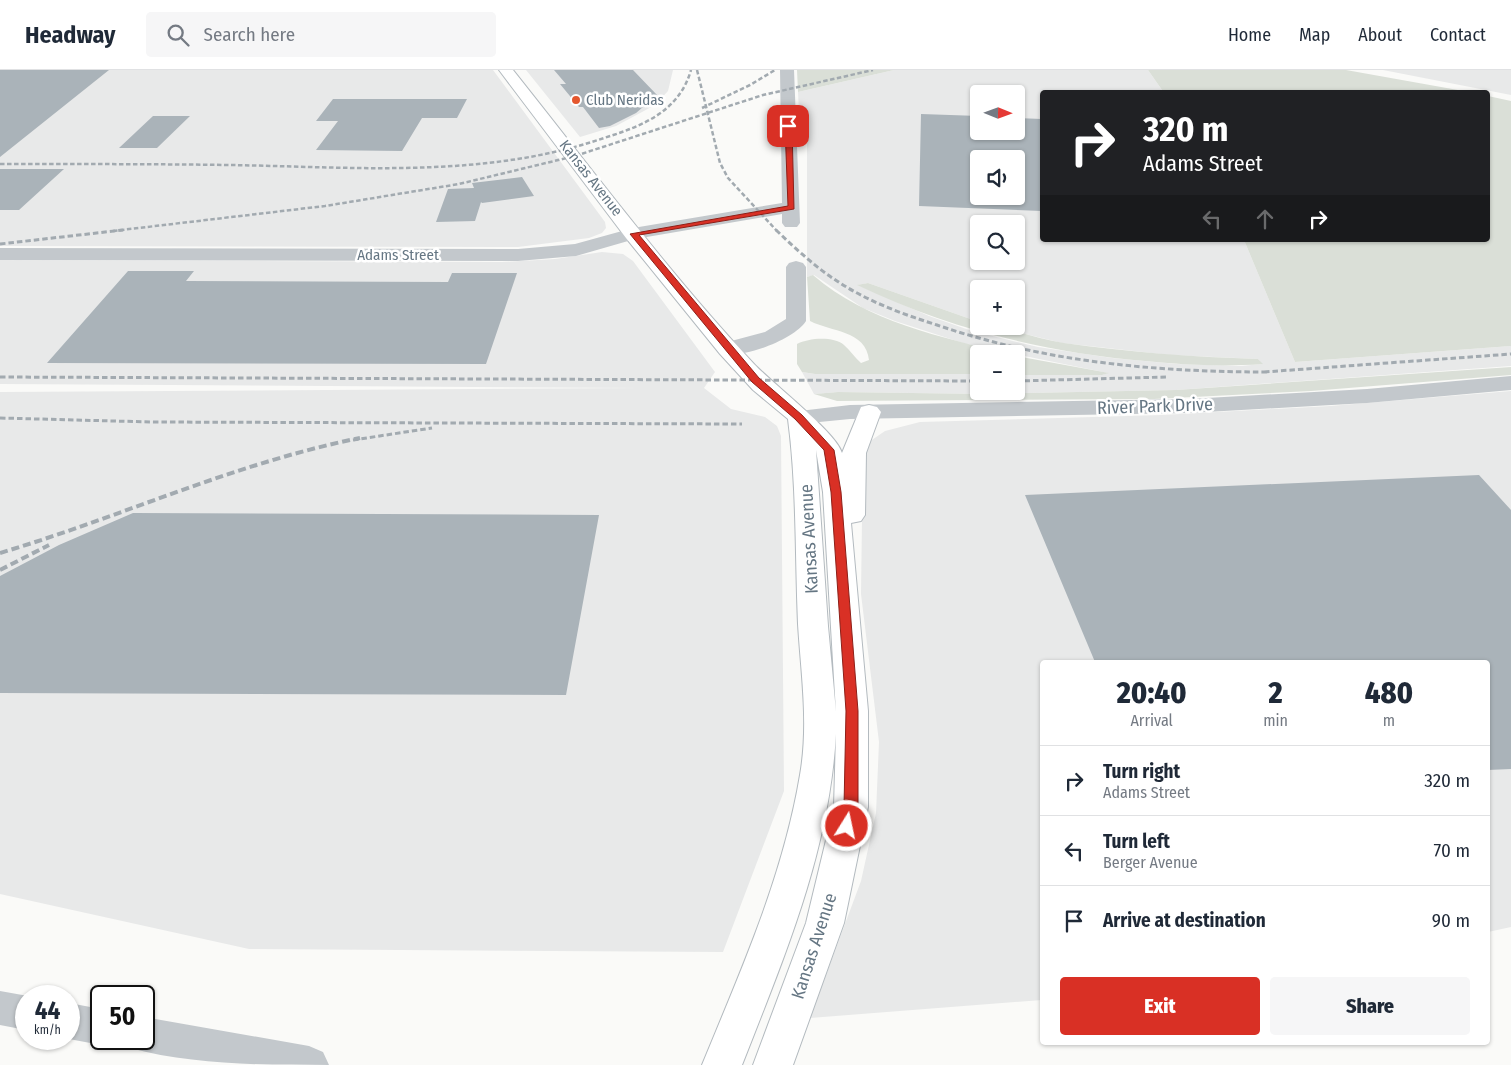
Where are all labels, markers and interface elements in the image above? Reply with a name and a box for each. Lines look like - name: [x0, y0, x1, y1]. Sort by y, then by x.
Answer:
- search box: [146, 12, 496, 57]
- text: Headway: [25, 21, 116, 49]
- icon: search: [164, 21, 192, 49]
- text: Search here: [204, 23, 295, 46]
- text: Home: [1228, 24, 1271, 46]
- text: Map: [1299, 24, 1330, 46]
- text: About: [1358, 24, 1402, 46]
- text: Contact: [1430, 24, 1486, 46]
- north arrow: [970, 85, 1025, 140]
- map controls: [970, 85, 1025, 400]
- place label: Club Neridas: [586, 91, 664, 109]
- marker: Club Neridas: [570, 94, 582, 106]
- pin: [767, 105, 809, 147]
- text: 320 m: [1143, 108, 1229, 150]
- icon: right: [1060, 110, 1125, 175]
- icon: arrive: [774, 112, 802, 140]
- street label: Kansas Avenue: [556, 136, 626, 220]
- button: sound: [970, 150, 1025, 205]
- text: Adams Street: [1143, 150, 1263, 177]
- icon: left: [1198, 205, 1226, 233]
- icon: ahead: [1251, 205, 1279, 233]
- icon: right: [1304, 205, 1332, 233]
- button: search: [970, 215, 1025, 270]
- street label: Adams Street: [357, 246, 439, 264]
- button: +: [970, 280, 1025, 335]
- button: −: [970, 345, 1025, 400]
- street label: River Park Drive: [1097, 393, 1213, 419]
- street label: Kansas Avenue: [795, 483, 823, 594]
- text: 20:40: [1117, 675, 1187, 711]
- text: 2: [1269, 675, 1283, 711]
- text: 480: [1365, 675, 1413, 711]
- text: Arrival: [1130, 711, 1173, 730]
- text: min: [1263, 711, 1288, 730]
- text: m: [1383, 711, 1395, 730]
- text: Turn right: [1103, 760, 1180, 783]
- icon: right: [1060, 767, 1088, 795]
- text: 320 m: [1424, 769, 1470, 792]
- text: Adams Street: [1103, 783, 1190, 802]
- position arrow: [820, 799, 872, 851]
- text: Turn left: [1103, 830, 1170, 853]
- icon: left: [1060, 837, 1088, 865]
- text: 70 m: [1434, 839, 1470, 862]
- text: Berger Avenue: [1103, 853, 1198, 872]
- street label: Kansas Avenue: [787, 890, 841, 1002]
- icon: arrive: [1060, 907, 1088, 935]
- text: Arrive at destination: [1103, 909, 1266, 932]
- text: 90 m: [1432, 909, 1470, 932]
- button: Exit: [1060, 977, 1260, 1035]
- button: Share: [1270, 977, 1470, 1035]
- speed limit sign: 50: [90, 985, 155, 1050]
- text: 44: [35, 996, 60, 1026]
- text: km/h: [34, 1023, 61, 1037]

